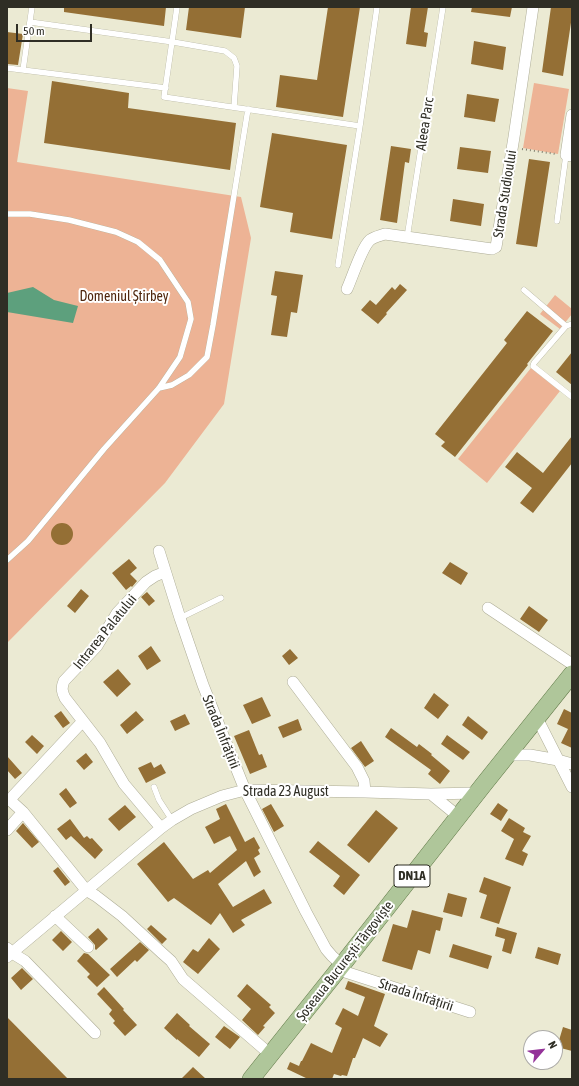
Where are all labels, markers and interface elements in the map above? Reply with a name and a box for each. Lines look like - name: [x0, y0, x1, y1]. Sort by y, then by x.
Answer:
- scale bar: [18, 16, 94, 42]
- text: 50 m: [23, 24, 45, 38]
- street label: Aleea Parc: [412, 96, 438, 152]
- street label: Strada Studioului: [490, 149, 520, 239]
- park label: Domeniul Știrbey: [79, 289, 169, 305]
- street label: Intrarea Palatului: [70, 591, 140, 673]
- street label: Strada Înfrățirii: [199, 693, 243, 771]
- street label: Strada 23 August: [243, 784, 329, 800]
- road number: DN1A: [394, 865, 430, 887]
- street label: Șoseaua București-Târgoviște: [293, 898, 397, 1024]
- street label: Strada Înfrățirii: [376, 975, 456, 1015]
- north arrow: [523, 1030, 563, 1070]
- text: N: [546, 1039, 560, 1051]

